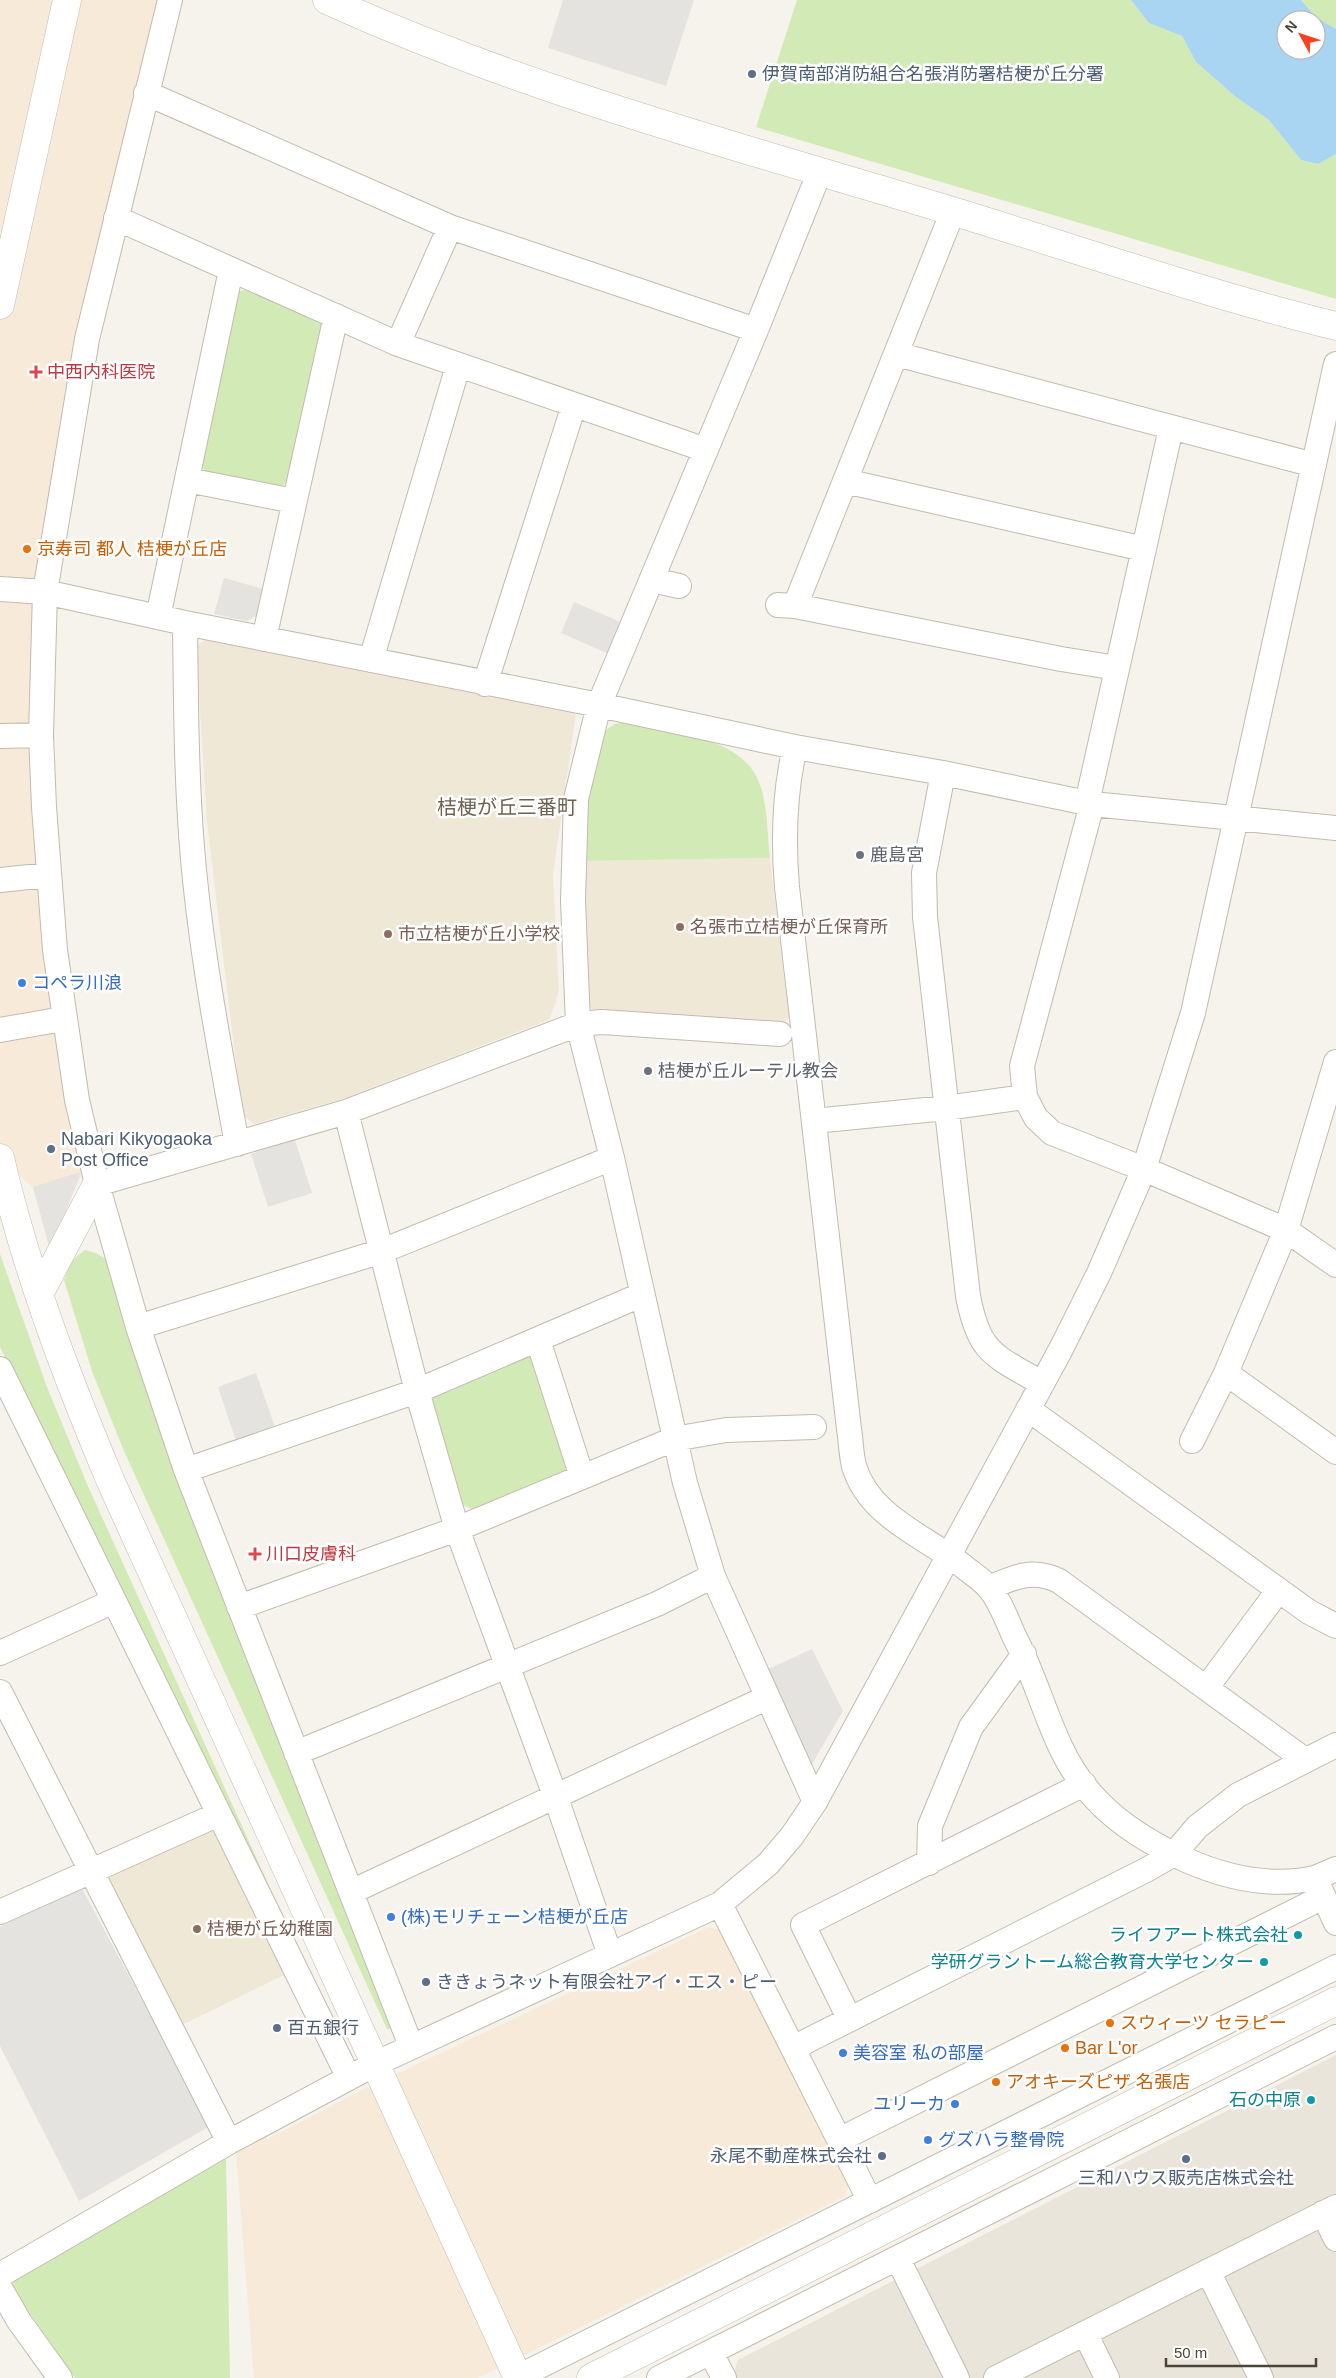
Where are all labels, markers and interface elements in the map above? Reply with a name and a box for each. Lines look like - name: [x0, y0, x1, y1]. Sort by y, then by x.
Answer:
- north arrow: [1276, 10, 1326, 60]
- text: N: [1282, 18, 1300, 36]
- place label: 伊賀南部消防組合名張消防署桔梗が丘分署: [762, 64, 1104, 84]
- marker: 伊賀南部消防組合名張消防署桔梗が丘分署: [746, 68, 758, 80]
- place label: 中西内科医院: [47, 362, 155, 382]
- marker: 中西内科医院: [29, 365, 43, 379]
- place label: 京寿司 都人 桔梗が丘店: [37, 539, 227, 559]
- marker: 京寿司 都人 桔梗が丘店: [21, 543, 33, 555]
- district label: 桔梗が丘三番町: [437, 796, 577, 818]
- place label: 鹿島宮: [870, 845, 924, 865]
- marker: 鹿島宮: [854, 849, 866, 861]
- place label: 名張市立桔梗が丘保育所: [690, 917, 888, 937]
- marker: 名張市立桔梗が丘保育所: [674, 921, 686, 933]
- place label: 市立桔梗が丘小学校: [398, 924, 560, 944]
- marker: 市立桔梗が丘小学校: [382, 928, 394, 940]
- place label: コペラ川浪: [32, 973, 122, 993]
- marker: コペラ川浪: [16, 977, 28, 989]
- place label: 桔梗が丘ルーテル教会: [658, 1061, 838, 1081]
- marker: 桔梗が丘ルーテル教会: [642, 1065, 654, 1077]
- place label: Nabari Kikyogaoka Post Office: [61, 1129, 213, 1170]
- marker: Nabari Kikyogaoka Post Office: [45, 1143, 57, 1155]
- place label: 川口皮膚科: [266, 1544, 356, 1564]
- marker: 川口皮膚科: [248, 1547, 262, 1561]
- place label: (株)モリチェーン桔梗が丘店: [401, 1907, 628, 1927]
- marker: (株)モリチェーン桔梗が丘店: [385, 1911, 397, 1923]
- place label: 桔梗が丘幼稚園: [207, 1919, 333, 1939]
- marker: 桔梗が丘幼稚園: [191, 1923, 203, 1935]
- place label: ライフアート株式会社: [1109, 1925, 1288, 1945]
- marker: ライフアート株式会社: [1292, 1929, 1304, 1941]
- place label: 学研グラントーム総合教育大学センター: [931, 1952, 1254, 1972]
- marker: 学研グラントーム総合教育大学センター: [1258, 1956, 1270, 1968]
- place label: ききょうネット有限会社アイ・エス・ピー: [436, 1972, 777, 1992]
- marker: ききょうネット有限会社アイ・エス・ピー: [420, 1976, 432, 1988]
- place label: スウィーツ セラピー: [1120, 2013, 1287, 2033]
- marker: スウィーツ セラピー: [1104, 2017, 1116, 2029]
- place label: 百五銀行: [287, 2018, 359, 2038]
- marker: 百五銀行: [271, 2022, 283, 2034]
- place label: Bar L'or: [1075, 2038, 1137, 2058]
- marker: Bar L'or: [1059, 2042, 1071, 2054]
- place label: 美容室 私の部屋: [853, 2043, 984, 2063]
- marker: 美容室 私の部屋: [837, 2047, 849, 2059]
- place label: アオキーズピザ 名張店: [1006, 2072, 1190, 2092]
- marker: アオキーズピザ 名張店: [990, 2076, 1002, 2088]
- place label: 石の中原: [1229, 2090, 1301, 2110]
- place label: ユリーカ: [873, 2094, 945, 2114]
- marker: 石の中原: [1305, 2094, 1317, 2106]
- marker: ユリーカ: [949, 2098, 961, 2110]
- place label: グズハラ整骨院: [938, 2130, 1064, 2150]
- marker: グズハラ整骨院: [922, 2134, 934, 2146]
- place label: 永尾不動産株式会社: [710, 2146, 872, 2166]
- marker: 永尾不動産株式会社: [876, 2150, 888, 2162]
- marker: 三和ハウス販売店株式会社: [1180, 2153, 1192, 2165]
- place label: 三和ハウス販売店株式会社: [1078, 2168, 1294, 2188]
- scale bar: [1166, 2336, 1316, 2368]
- text: 50 m: [1174, 2344, 1207, 2361]

